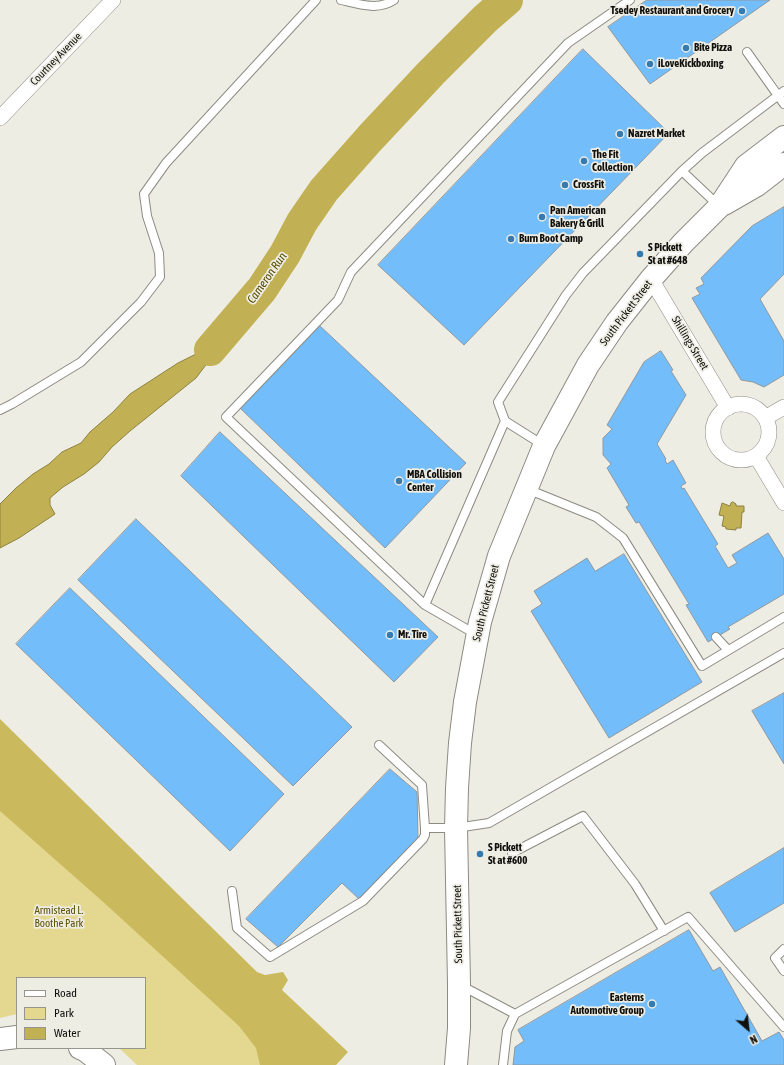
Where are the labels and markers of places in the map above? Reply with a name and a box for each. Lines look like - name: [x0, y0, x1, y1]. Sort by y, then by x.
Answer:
- place label: Tsedey Restaurant and Grocery: [610, 4, 734, 18]
- marker: Tsedey Restaurant and Grocery: [737, 6, 747, 16]
- place label: Bite Pizza: [694, 41, 732, 55]
- marker: Bite Pizza: [681, 43, 691, 53]
- place label: iLoveKickboxing: [658, 57, 723, 71]
- marker: iLoveKickboxing: [645, 59, 655, 69]
- place label: Nazret Market: [628, 127, 685, 141]
- marker: Nazret Market: [615, 129, 625, 139]
- place label: The Fit Collection: [592, 148, 633, 174]
- marker: The Fit Collection: [579, 156, 589, 166]
- place label: CrossFit: [573, 178, 604, 192]
- marker: CrossFit: [560, 180, 570, 190]
- place label: Pan American Bakery & Grill: [550, 204, 606, 230]
- marker: Pan American Bakery & Grill: [537, 212, 547, 222]
- place label: Burn Boot Camp: [519, 232, 583, 246]
- marker: Burn Boot Camp: [506, 234, 516, 244]
- place label: S Pickett St at #648: [648, 241, 687, 267]
- marker: S Pickett St at #648: [635, 249, 645, 259]
- place label: MBA Collision Center: [407, 468, 462, 494]
- marker: MBA Collision Center: [394, 476, 404, 486]
- place label: Mr. Tire: [398, 628, 427, 642]
- marker: Mr. Tire: [385, 630, 395, 640]
- place label: S Pickett St at #600: [488, 841, 527, 867]
- marker: S Pickett St at #600: [475, 849, 485, 859]
- place label: Easterns Automotive Group: [571, 991, 644, 1017]
- marker: Easterns Automotive Group: [647, 999, 657, 1009]

